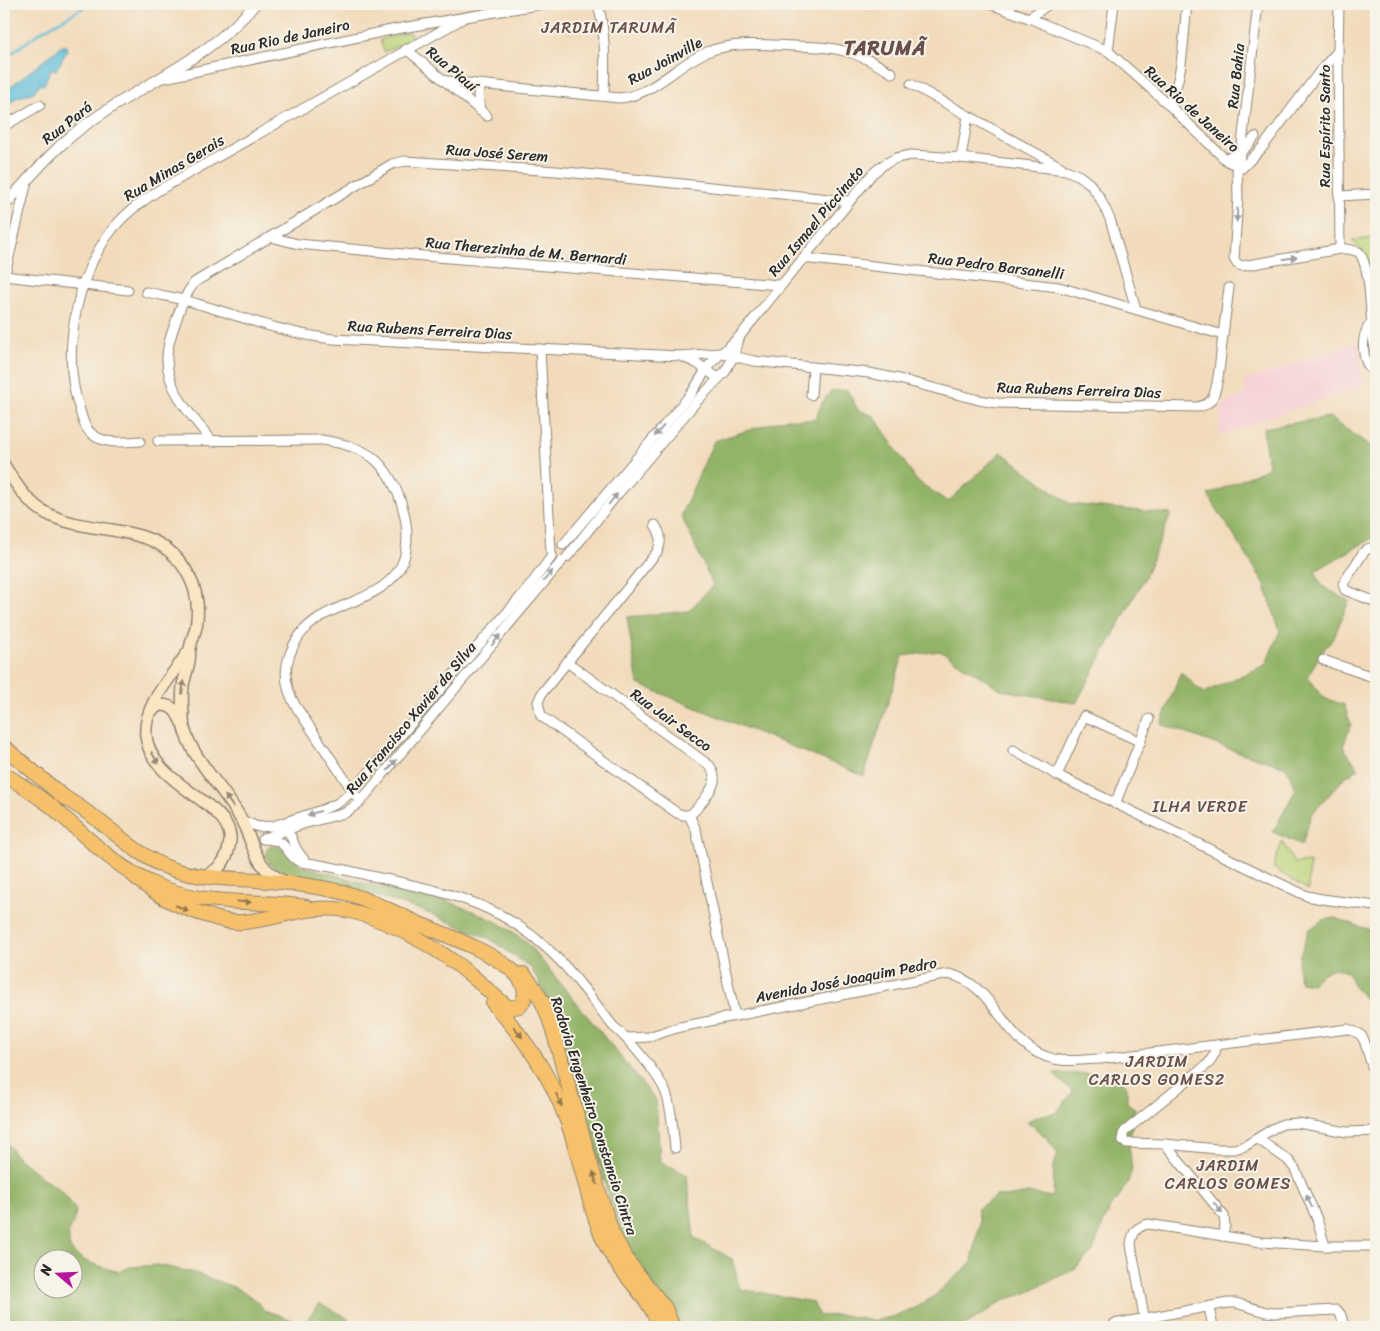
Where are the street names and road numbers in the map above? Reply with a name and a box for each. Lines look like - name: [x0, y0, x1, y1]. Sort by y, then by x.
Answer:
- street label: Rua Rio de Janeiro: [228, 12, 352, 62]
- street label: Rua Joinville: [623, 30, 707, 92]
- street label: Rua Piauí: [420, 39, 485, 100]
- street label: Rua Bahia: [1220, 42, 1252, 110]
- street label: Rua Rio de Janeiro: [1138, 59, 1246, 160]
- street label: Rua Espírito Santo: [1312, 64, 1338, 187]
- street label: Rua Pará: [36, 94, 98, 151]
- street label: Rua Minas Gerais: [119, 128, 230, 208]
- street label: Rua José Serem: [445, 136, 549, 170]
- street label: Rua Ismael Piccinato: [762, 159, 871, 282]
- street label: Rua Therezinha de M. Bernardi: [424, 229, 628, 273]
- street label: Rua Pedro Barsanelli: [927, 245, 1066, 287]
- street label: Rua Rubens Ferreira Dias: [347, 313, 513, 347]
- street label: Rua Rubens Ferreira Dias: [996, 374, 1162, 406]
- street label: Rua Francisco Xavier da Silva: [339, 635, 483, 800]
- street label: Rua Jair Secco: [625, 681, 718, 759]
- street label: Avenida José Joaquim Pedro: [752, 950, 939, 1011]
- street label: Rodovia Engenheiro Constancio Cintra: [543, 993, 645, 1239]

